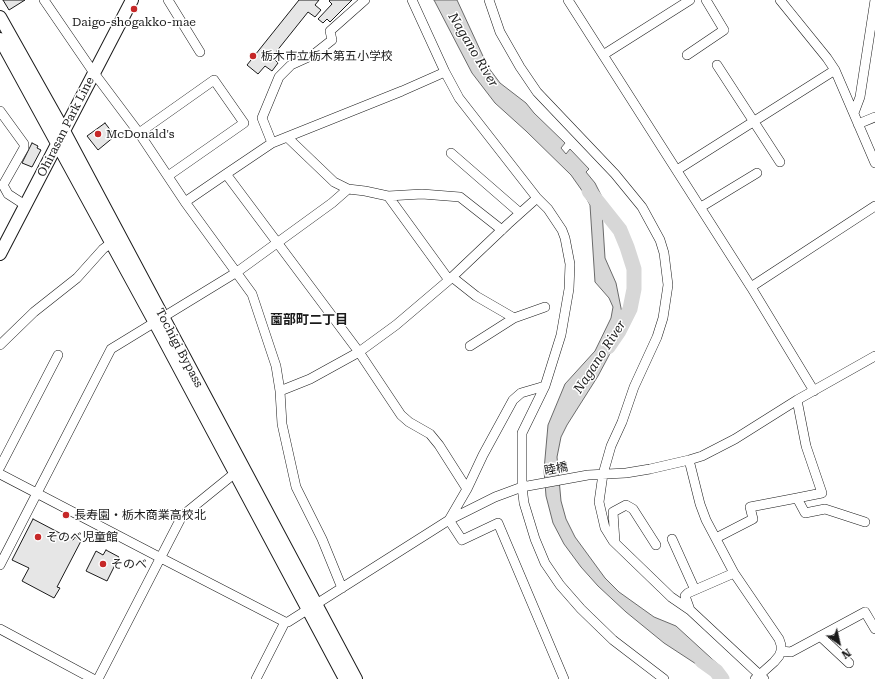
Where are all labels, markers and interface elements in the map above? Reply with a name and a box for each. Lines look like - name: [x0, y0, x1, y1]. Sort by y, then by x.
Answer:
- marker: Daigo-shogakko-mae: [129, 4, 139, 14]
- water label: Nagano River: [445, 10, 501, 90]
- place label: Daigo-shogakko-mae: [72, 15, 196, 29]
- place label: 栃木市立栃木第五小学校: [261, 49, 393, 63]
- marker: 栃木市立栃木第五小学校: [248, 51, 258, 61]
- street label: Ohirasan Park Line: [35, 75, 97, 179]
- place label: McDonald's: [106, 127, 174, 141]
- marker: McDonald's: [93, 129, 103, 139]
- street label: Tochigi Bypass: [152, 306, 206, 390]
- district label: 薗部町二丁目: [270, 312, 348, 328]
- water label: Nagano River: [571, 318, 629, 396]
- street label: 睦橋: [543, 460, 569, 478]
- place label: 長寿園・栃木商業高校北: [74, 508, 206, 522]
- marker: 長寿園・栃木商業高校北: [61, 510, 71, 520]
- place label: そのべ児童館: [46, 530, 118, 544]
- marker: そのべ児童館: [33, 532, 43, 542]
- place label: そのべ: [111, 557, 147, 571]
- marker: そのべ: [98, 559, 108, 569]
- north arrow: [819, 623, 859, 663]
- text: N: [839, 646, 853, 661]

